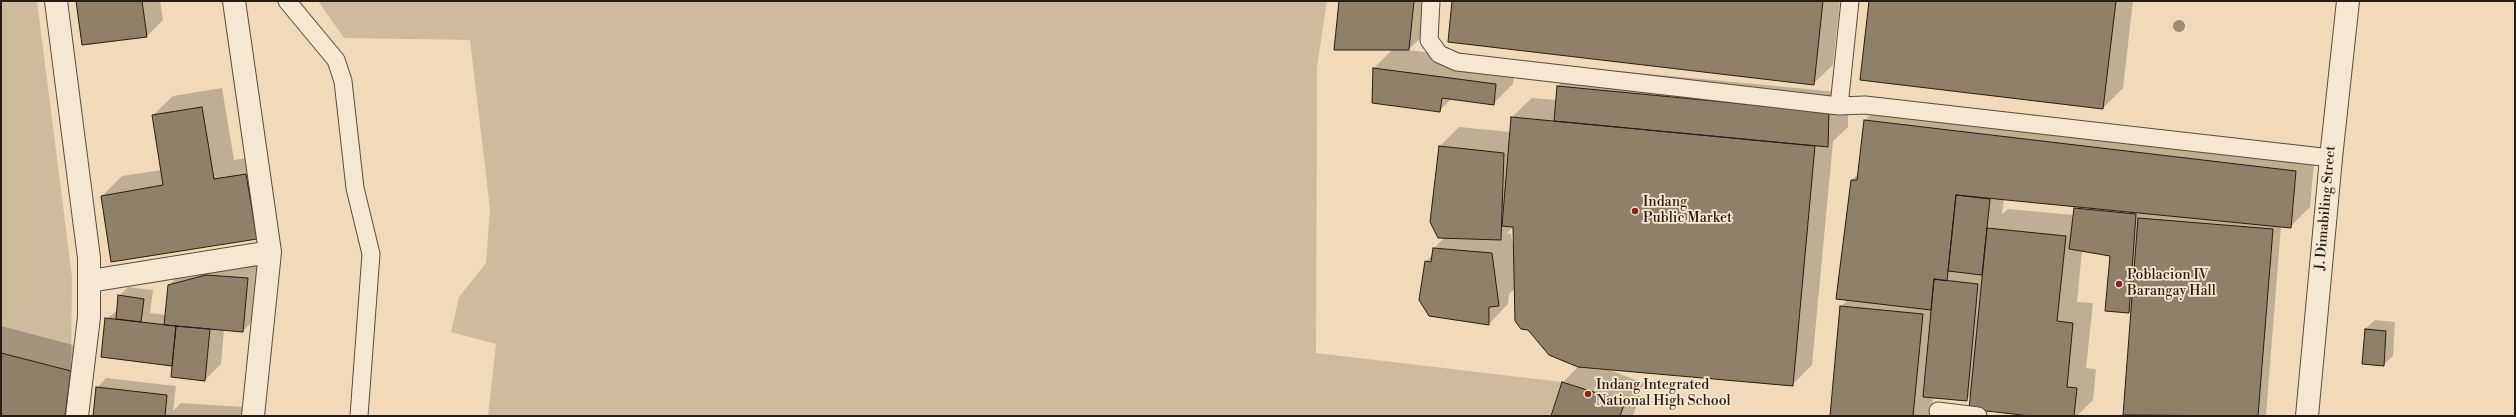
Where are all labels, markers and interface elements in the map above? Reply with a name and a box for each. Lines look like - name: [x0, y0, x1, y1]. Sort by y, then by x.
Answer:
- street label: J. Dimabiling Street: [2312, 145, 2340, 271]
- place label: Indang Public Market: [1643, 195, 1732, 228]
- marker: Indang Public Market: [1630, 206, 1640, 216]
- place label: Poblacion IV Barangay Hall: [2127, 268, 2216, 300]
- marker: Poblacion IV Barangay Hall: [2114, 279, 2124, 289]
- place label: Indang Integrated National High School: [1596, 378, 1731, 410]
- marker: Indang Integrated National High School: [1583, 389, 1593, 399]

